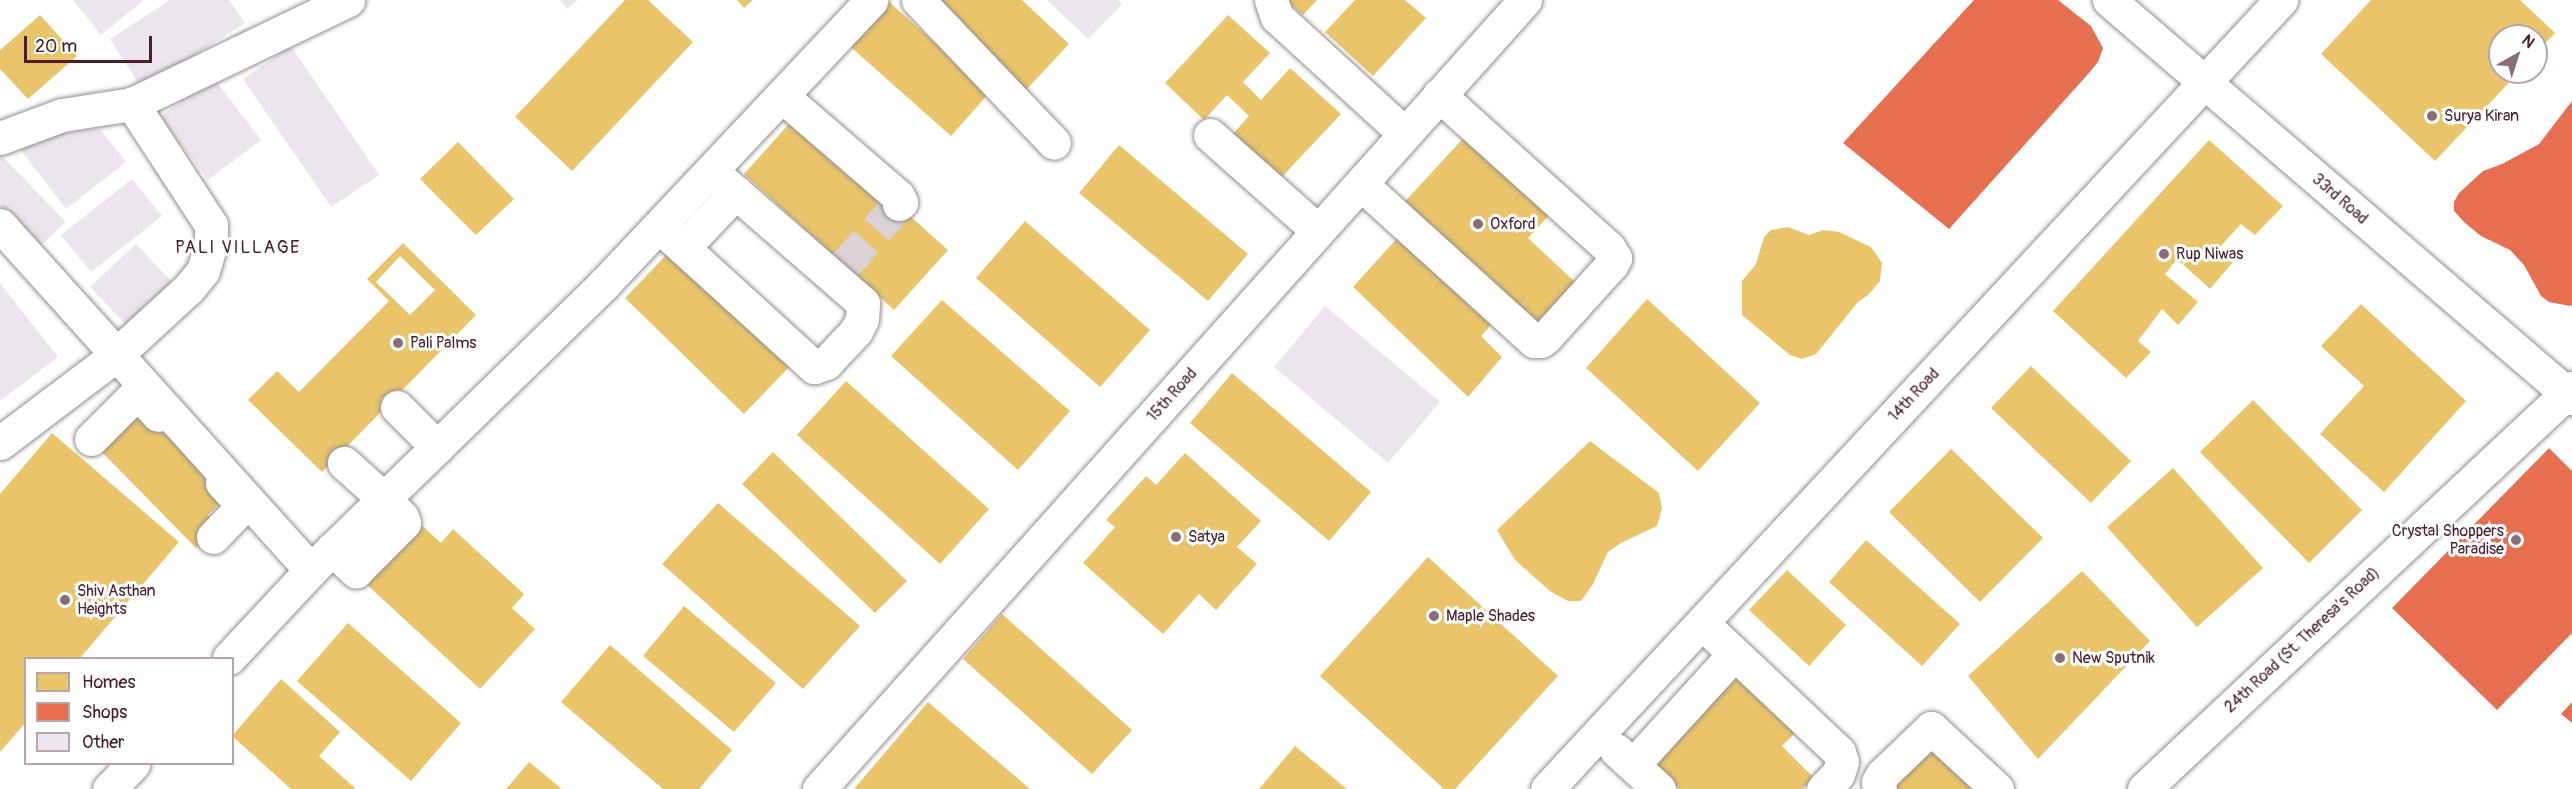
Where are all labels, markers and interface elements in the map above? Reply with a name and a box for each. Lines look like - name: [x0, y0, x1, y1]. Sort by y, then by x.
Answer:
- scale bar: [27, 24, 154, 62]
- north arrow: [2488, 24, 2548, 84]
- text: N: [2518, 30, 2539, 53]
- text: 20 m: [35, 35, 77, 58]
- place label: Surya Kiran: [2444, 106, 2519, 126]
- marker: Surya Kiran: [2425, 109, 2439, 123]
- street label: 33rd Road: [2308, 170, 2372, 228]
- place label: Oxford: [1490, 214, 1536, 234]
- marker: Oxford: [1471, 217, 1485, 231]
- district label: PALI VILLAGE: [175, 237, 301, 259]
- place label: Rup Niwas: [2176, 244, 2243, 264]
- marker: Rup Niwas: [2157, 247, 2171, 261]
- place label: Pali Palms: [410, 333, 476, 353]
- marker: Pali Palms: [391, 336, 405, 350]
- street label: 15th Road: [1143, 364, 1201, 426]
- street label: 14th Road: [1884, 364, 1944, 426]
- place label: Crystal Shoppers Paradise: [2392, 521, 2504, 559]
- place label: Satya: [1188, 527, 1225, 547]
- marker: Satya: [1169, 530, 1183, 544]
- marker: Crystal Shoppers Paradise: [2509, 533, 2523, 547]
- street label: 24th Road (St. Theresa's Road): [2221, 563, 2383, 717]
- place label: Shiv Asthan Heights: [77, 581, 155, 619]
- marker: Shiv Asthan Heights: [58, 593, 72, 607]
- place label: Maple Shades: [1446, 606, 1535, 626]
- marker: Maple Shades: [1427, 609, 1441, 623]
- place label: New Sputnik: [2072, 648, 2155, 668]
- marker: New Sputnik: [2053, 651, 2067, 665]
- legend: [24, 657, 234, 765]
- text: Homes: [82, 671, 135, 694]
- text: Shops: [82, 701, 127, 724]
- text: Other: [82, 731, 124, 754]

